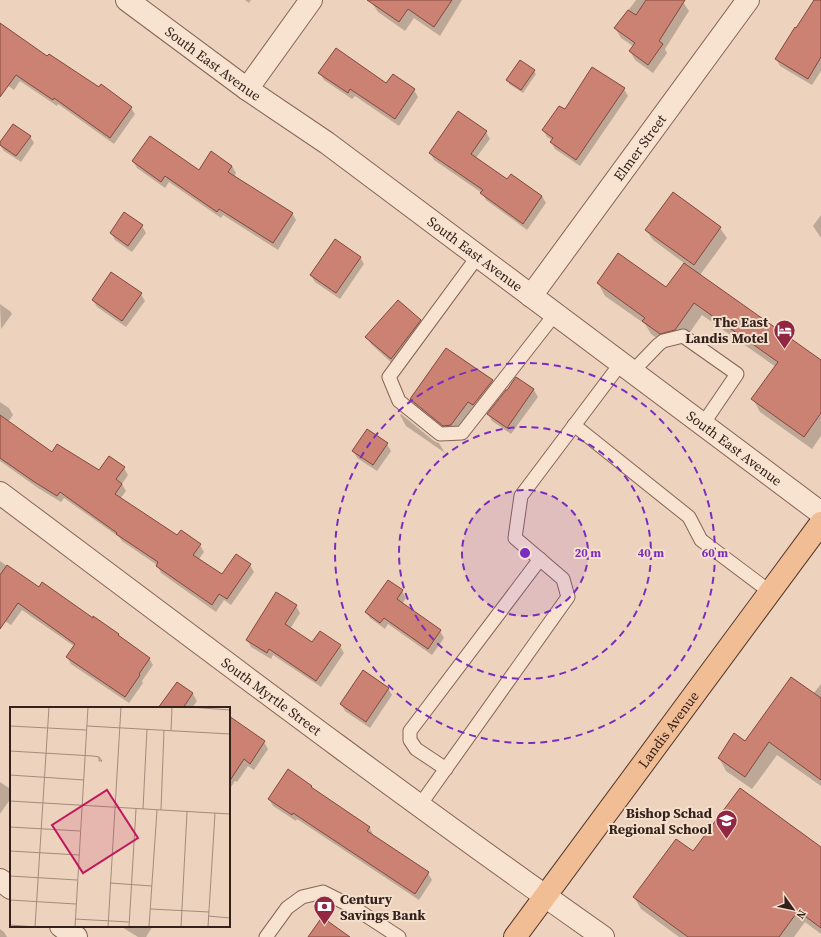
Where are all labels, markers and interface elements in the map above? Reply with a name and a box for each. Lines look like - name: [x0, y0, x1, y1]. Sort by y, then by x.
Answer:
- street label: South East Avenue: [161, 22, 265, 106]
- street label: Elmer Street: [609, 110, 671, 185]
- street label: South East Avenue: [423, 212, 527, 296]
- place label: The East Landis Motel: [685, 312, 769, 348]
- hotel icon: The East Landis Motel: [771, 317, 797, 350]
- street label: South East Avenue: [683, 406, 786, 491]
- text: 20 m: [575, 545, 601, 561]
- text: 40 m: [638, 545, 664, 561]
- text: 60 m: [702, 545, 728, 561]
- centre of rings: [518, 546, 532, 560]
- street label: South Myrtle Street: [217, 652, 326, 740]
- street label: Landis Avenue: [633, 687, 704, 772]
- inset map: [10, 707, 230, 927]
- place label: Bishop Schad Regional School: [609, 803, 713, 839]
- school or university icon: Bishop Schad Regional School: [714, 808, 740, 841]
- place label: Century Savings Bank: [340, 889, 426, 925]
- north arrow: [773, 889, 813, 929]
- bank icon: Century Savings Bank: [312, 894, 338, 927]
- text: N: [792, 907, 809, 922]

